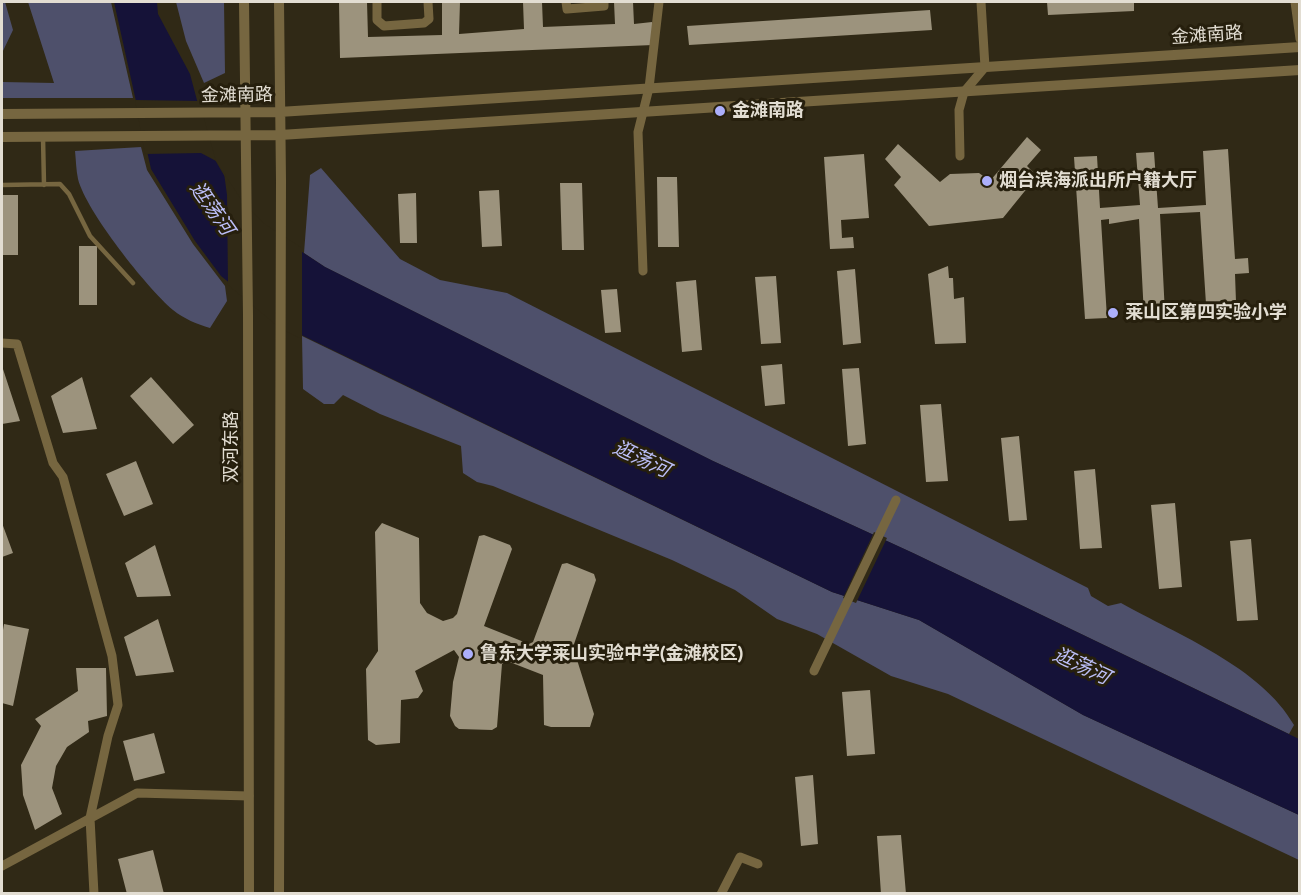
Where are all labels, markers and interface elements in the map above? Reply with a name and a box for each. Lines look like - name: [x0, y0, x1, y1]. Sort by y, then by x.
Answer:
- street label: 金滩南路: [1170, 23, 1244, 49]
- street label: 金滩南路: [201, 85, 273, 107]
- place label: 金滩南路: [732, 100, 804, 122]
- marker: 金滩南路: [713, 104, 727, 118]
- place label: 烟台滨海派出所户籍大厅: [999, 170, 1197, 192]
- marker: 烟台滨海派出所户籍大厅: [980, 174, 994, 188]
- water label: 逛荡河: [184, 178, 238, 240]
- place label: 莱山区第四实验小学: [1125, 302, 1287, 324]
- marker: 莱山区第四实验小学: [1106, 306, 1120, 320]
- street label: 双河东路: [221, 411, 243, 483]
- water label: 逛荡河: [609, 436, 673, 484]
- place label: 鲁东大学莱山实验中学(金滩校区): [480, 643, 743, 665]
- water label: 逛荡河: [1049, 643, 1113, 691]
- marker: 鲁东大学莱山实验中学(金滩校区): [461, 647, 475, 661]

